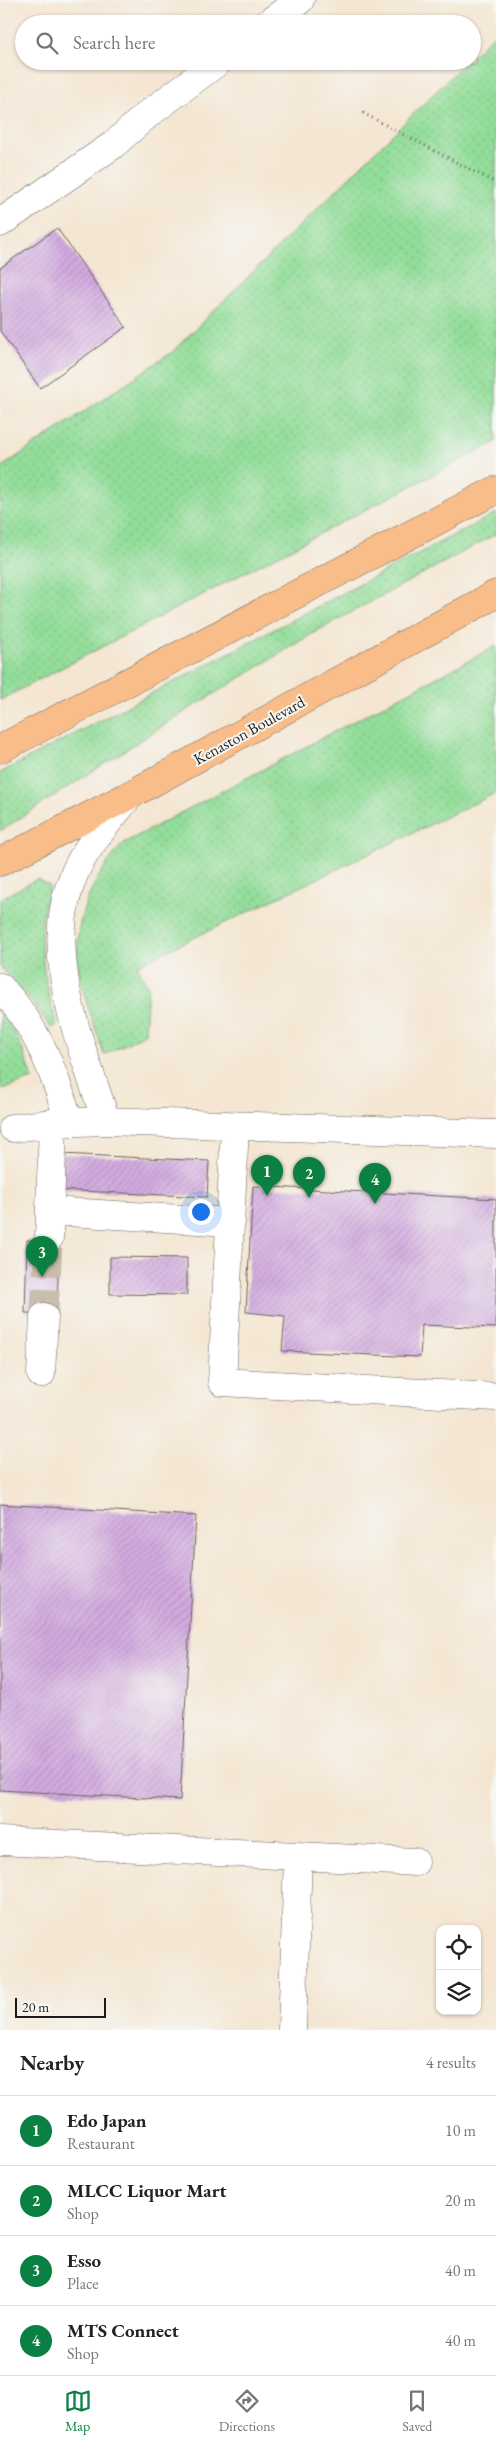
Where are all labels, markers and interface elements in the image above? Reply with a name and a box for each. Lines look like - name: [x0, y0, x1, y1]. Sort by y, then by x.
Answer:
- search box: [15, 15, 481, 70]
- icon: search: [33, 29, 61, 57]
- text: Search here: [73, 30, 155, 55]
- street label: Kenaston Boulevard: [190, 691, 309, 770]
- pin: 1: [251, 1155, 283, 1196]
- pin: 2: [293, 1157, 325, 1198]
- pin: 4: [359, 1163, 391, 1204]
- your location: [188, 1199, 214, 1225]
- pin: 3: [26, 1236, 58, 1277]
- map controls: [436, 1925, 481, 2015]
- button: locate: [436, 1925, 481, 1970]
- button: layers: [436, 1970, 481, 2015]
- scale bar: [15, 1995, 106, 2018]
- text: 20 m: [22, 1998, 49, 2016]
- text: Nearby: [20, 2049, 84, 2076]
- text: 4 results: [426, 2052, 476, 2073]
- text: Edo Japan: [67, 2108, 147, 2133]
- text: 1: [32, 2120, 40, 2141]
- text: 10 m: [445, 2120, 476, 2141]
- text: Restaurant: [67, 2133, 135, 2154]
- text: MLCC Liquor Mart: [67, 2178, 227, 2203]
- text: 2: [32, 2190, 40, 2211]
- text: 20 m: [445, 2190, 476, 2211]
- text: Shop: [67, 2203, 99, 2224]
- text: Esso: [67, 2248, 101, 2273]
- text: 3: [32, 2260, 40, 2281]
- text: 40 m: [445, 2260, 476, 2281]
- text: Place: [67, 2273, 99, 2294]
- text: MTS Connect: [67, 2318, 179, 2343]
- text: 4: [32, 2330, 40, 2351]
- text: 40 m: [445, 2330, 476, 2351]
- text: Shop: [67, 2343, 99, 2364]
- tab: Map: [64, 2387, 92, 2435]
- tab: Directions: [219, 2387, 275, 2435]
- tab: Saved: [402, 2387, 432, 2435]

